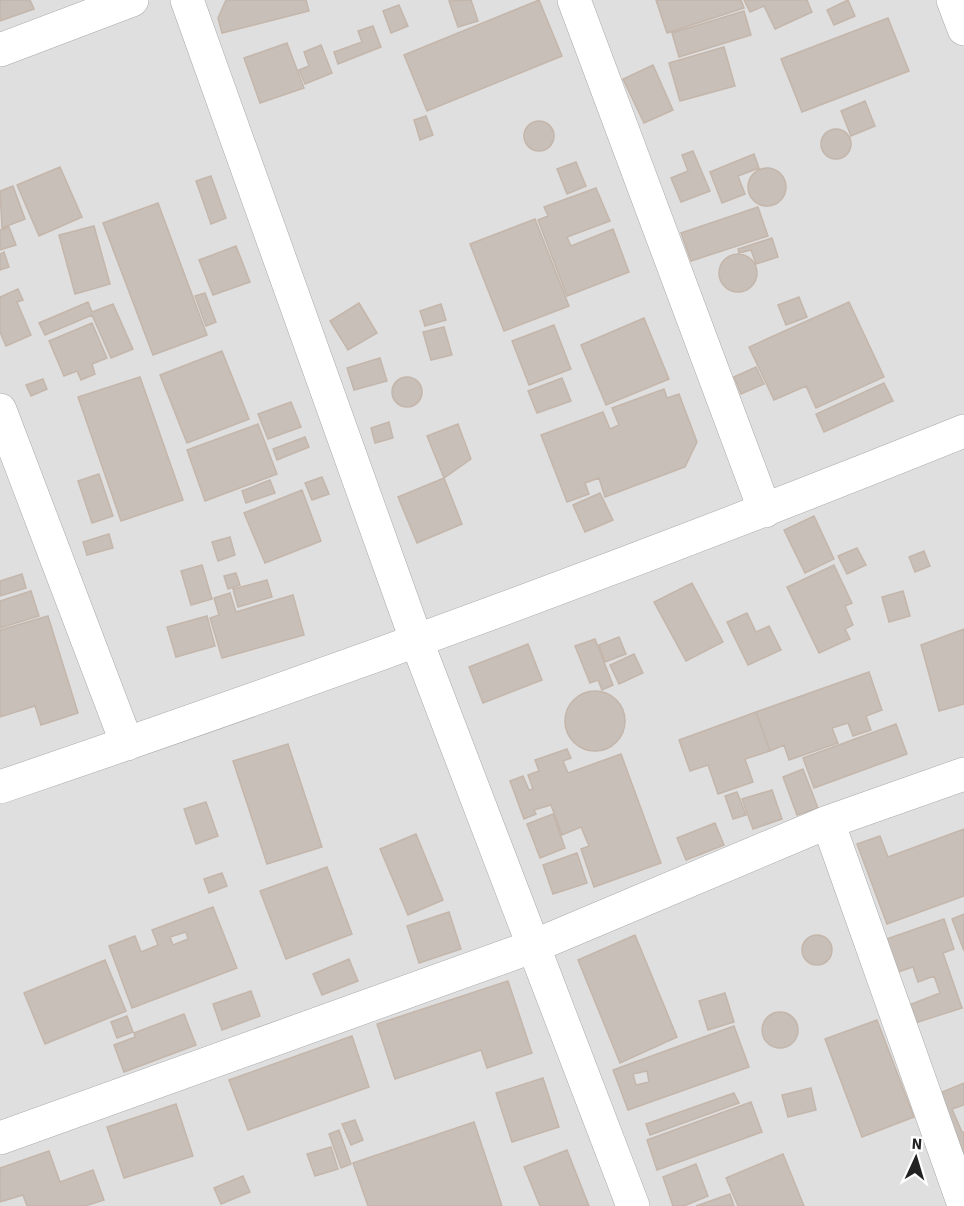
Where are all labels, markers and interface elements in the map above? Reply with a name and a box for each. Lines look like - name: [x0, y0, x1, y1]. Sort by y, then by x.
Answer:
- north arrow: [886, 1128, 946, 1188]
- text: N: [911, 1133, 923, 1155]

